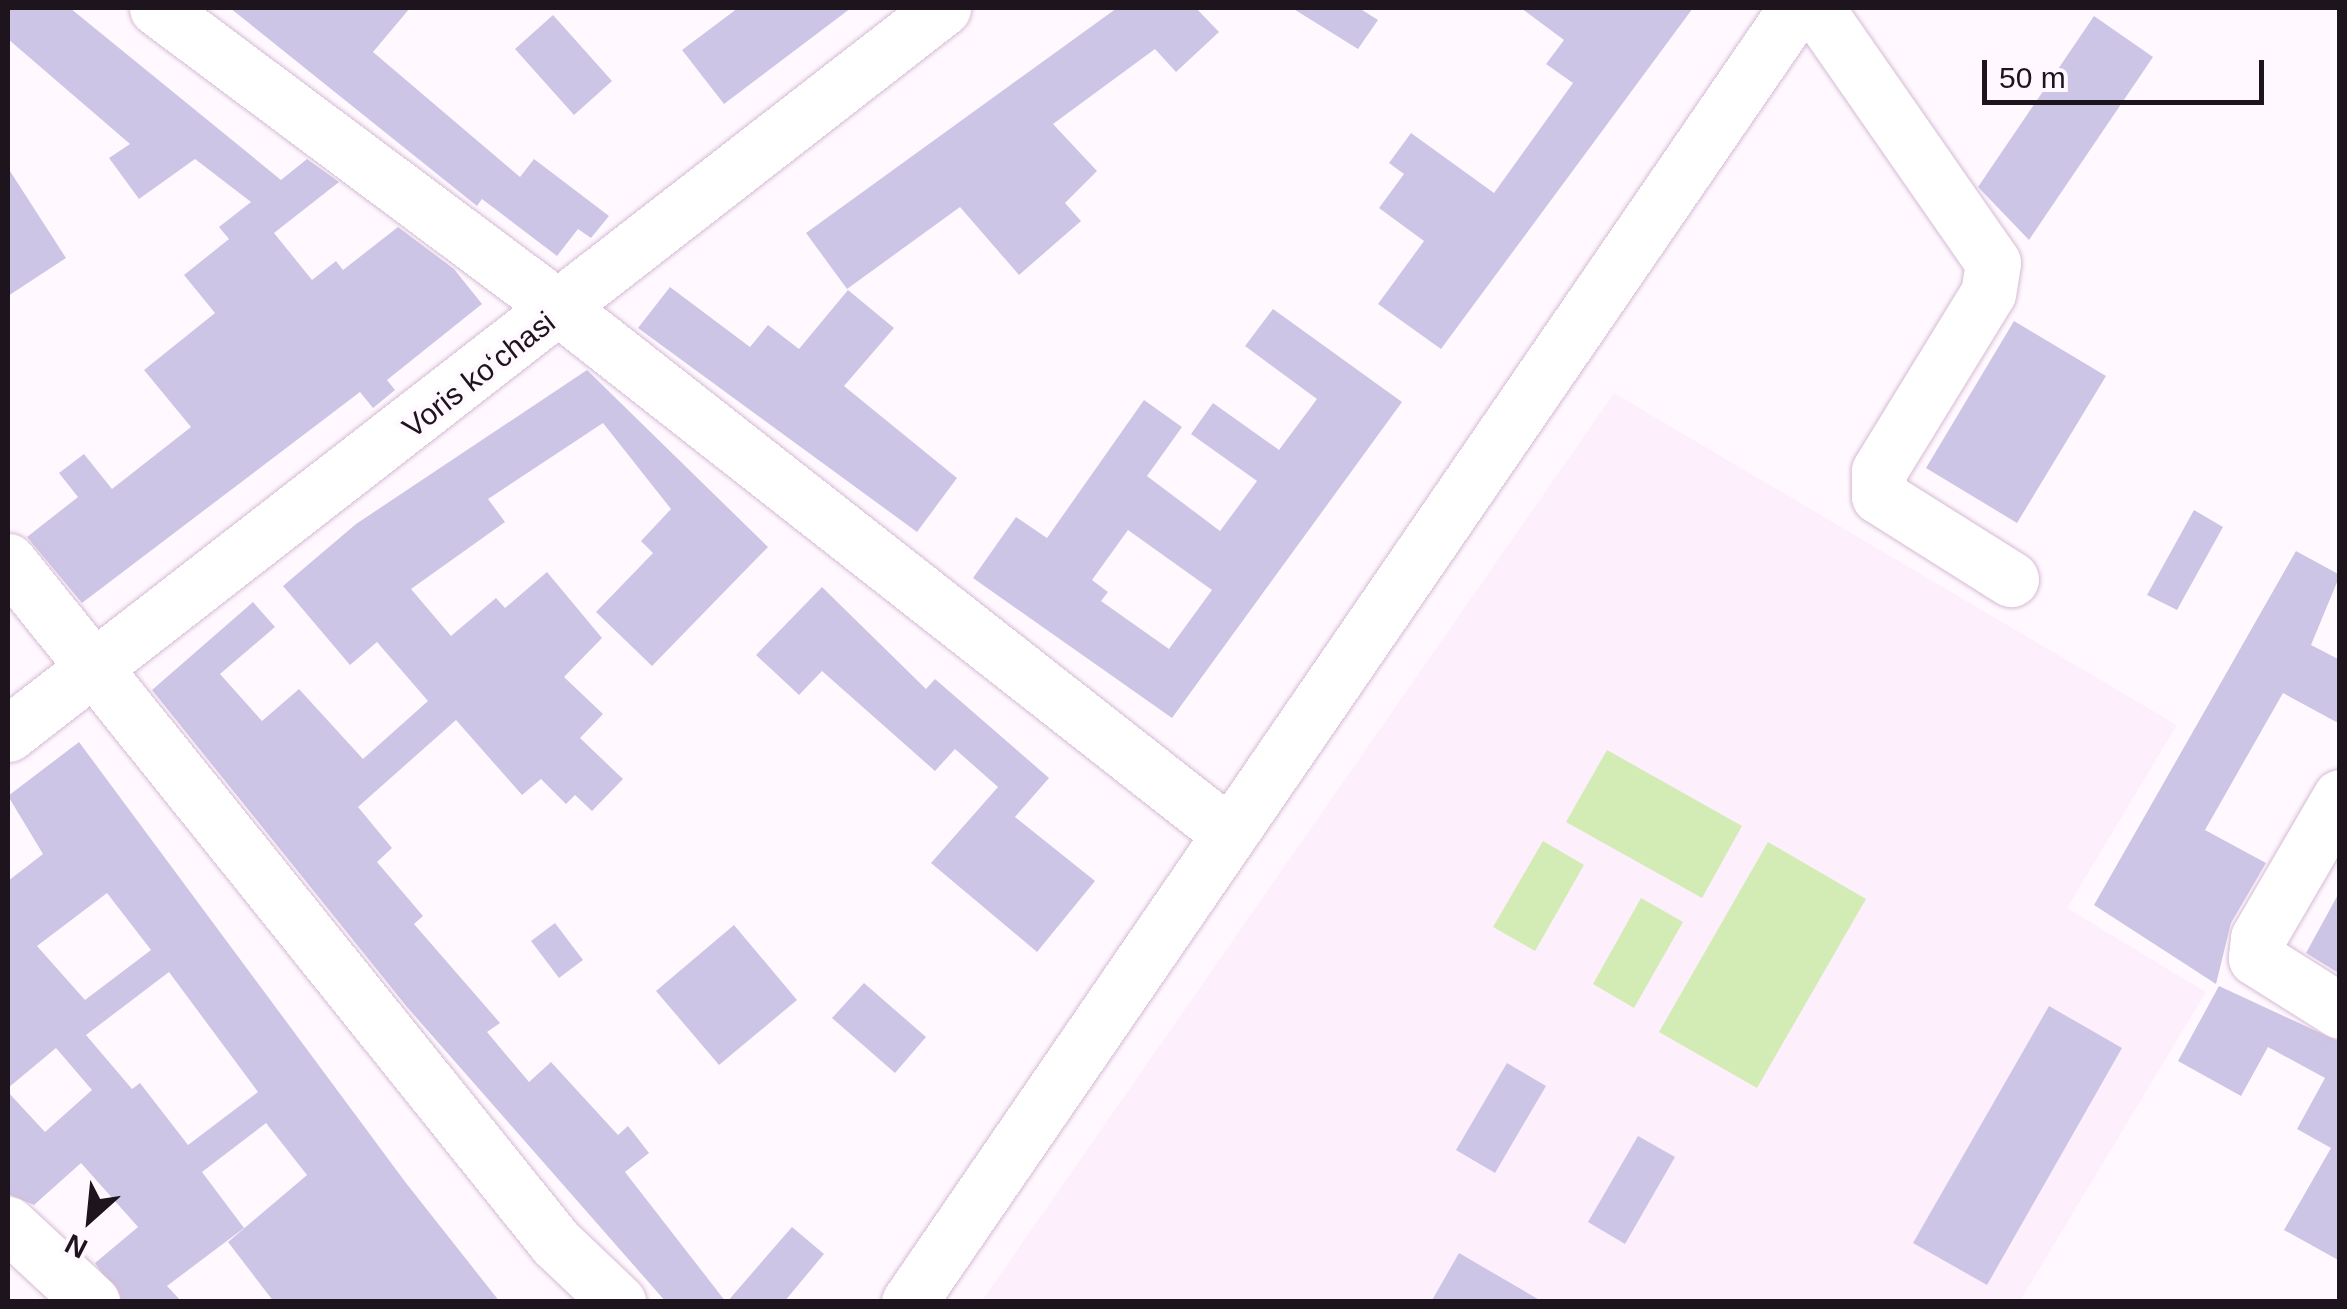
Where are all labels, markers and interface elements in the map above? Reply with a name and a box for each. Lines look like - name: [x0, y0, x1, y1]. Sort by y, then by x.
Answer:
- scale bar: [1987, 40, 2270, 102]
- text: 50 m: [1999, 61, 2066, 94]
- street label: Voris koʻchasi: [396, 304, 562, 446]
- north arrow: [40, 1169, 140, 1269]
- text: N: [60, 1228, 92, 1265]

